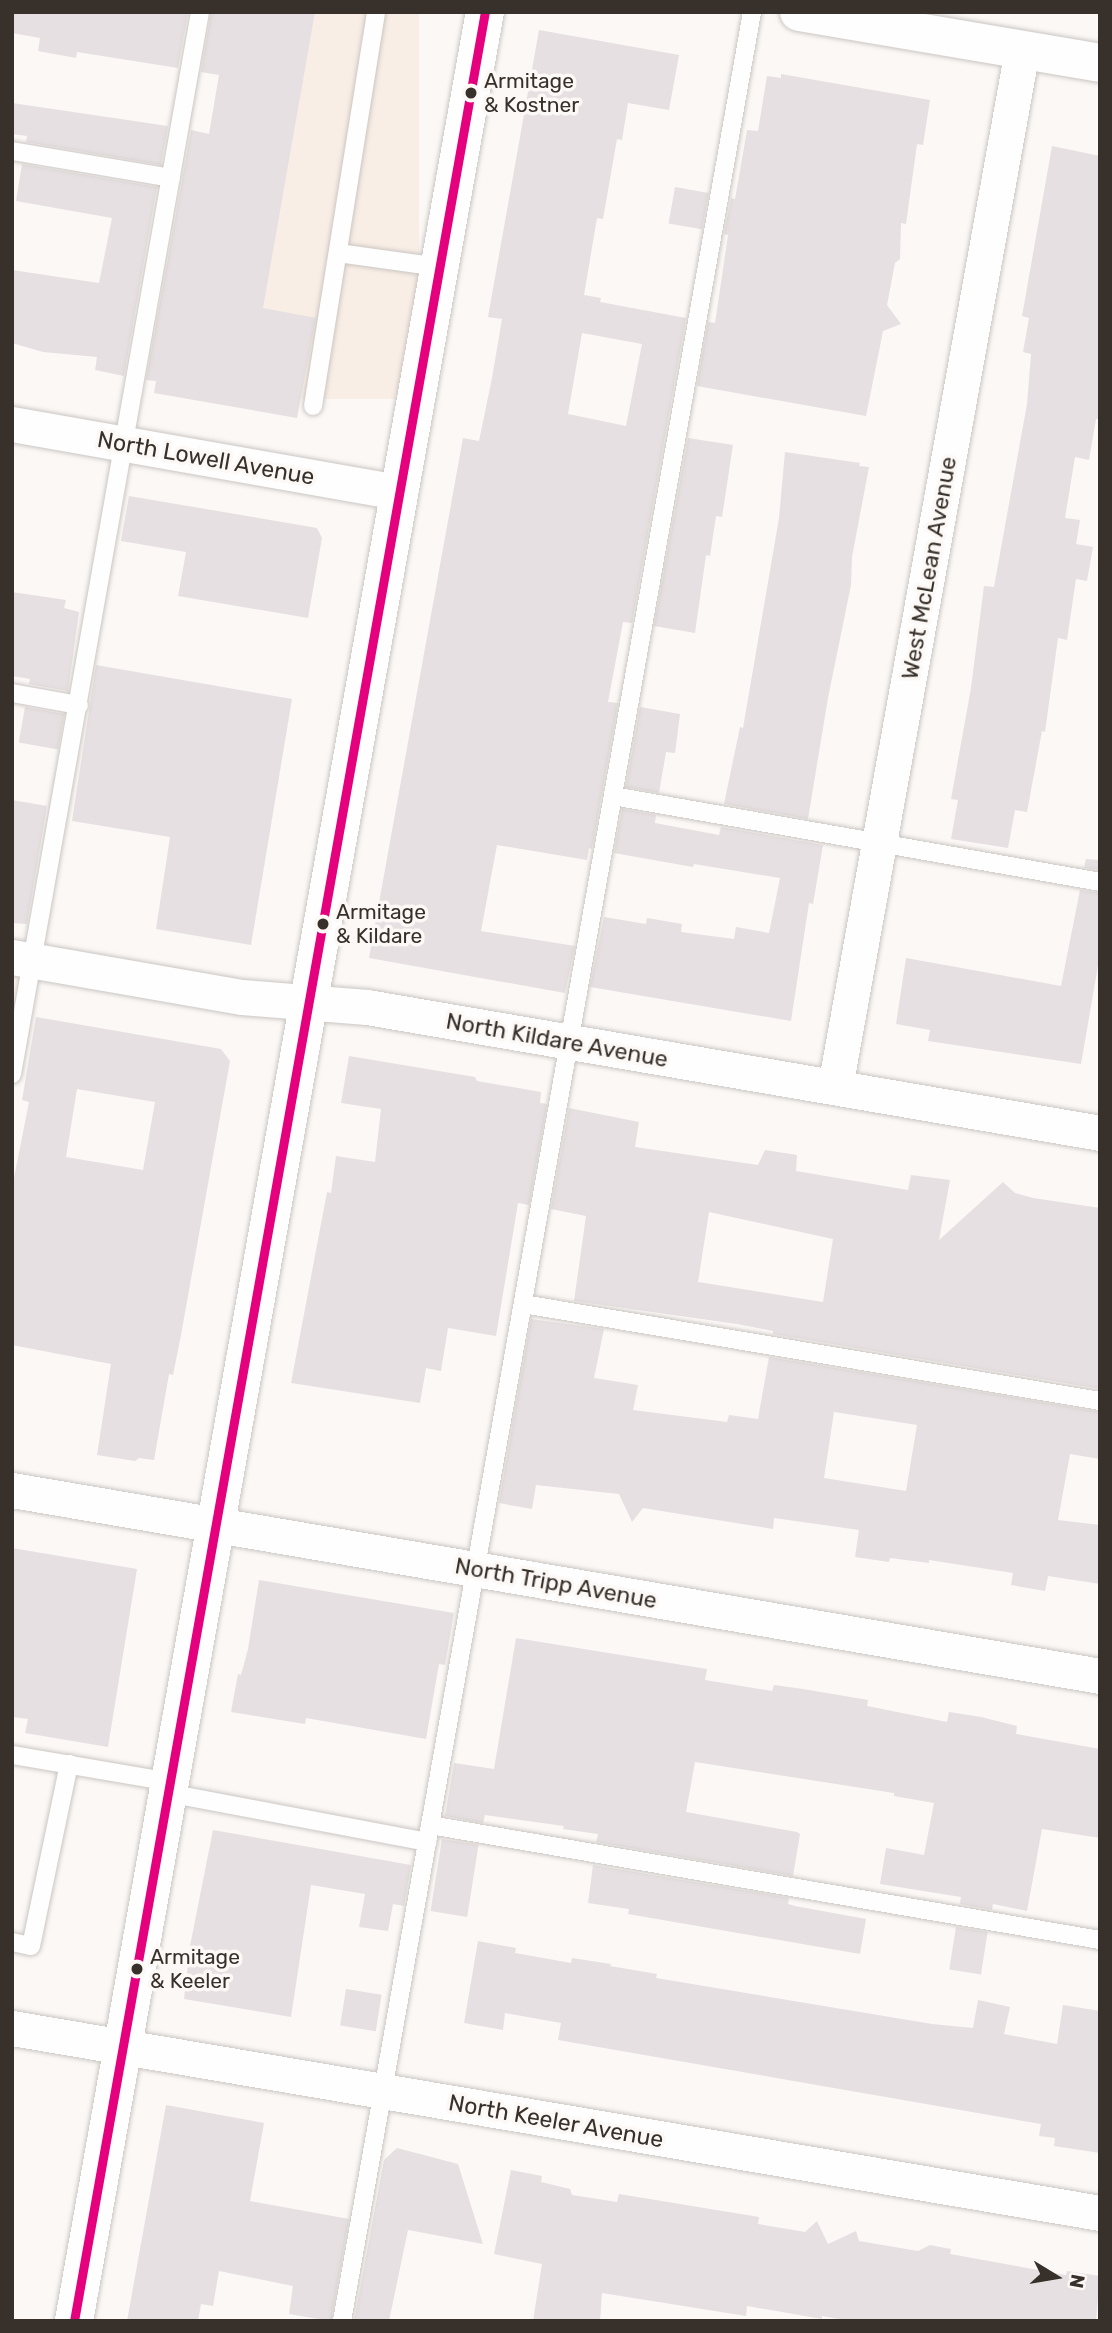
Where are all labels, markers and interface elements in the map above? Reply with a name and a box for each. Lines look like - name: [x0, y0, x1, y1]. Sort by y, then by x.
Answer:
- place label: Armitage & Kostner: [484, 68, 579, 118]
- marker: Armitage & Kostner: [464, 86, 478, 100]
- street label: North Lowell Avenue: [95, 425, 317, 491]
- street label: West McLean Avenue: [896, 454, 962, 682]
- place label: Armitage & Kildare: [336, 899, 426, 949]
- marker: Armitage & Kildare: [316, 917, 330, 931]
- street label: North Kildare Avenue: [444, 1007, 670, 1073]
- street label: North Tripp Avenue: [452, 1552, 660, 1614]
- place label: Armitage & Keeler: [150, 1944, 240, 1994]
- marker: Armitage & Keeler: [130, 1962, 144, 1976]
- street label: North Keeler Avenue: [446, 2088, 666, 2154]
- north arrow: [1021, 2242, 1091, 2312]
- text: N: [1065, 2272, 1090, 2290]

